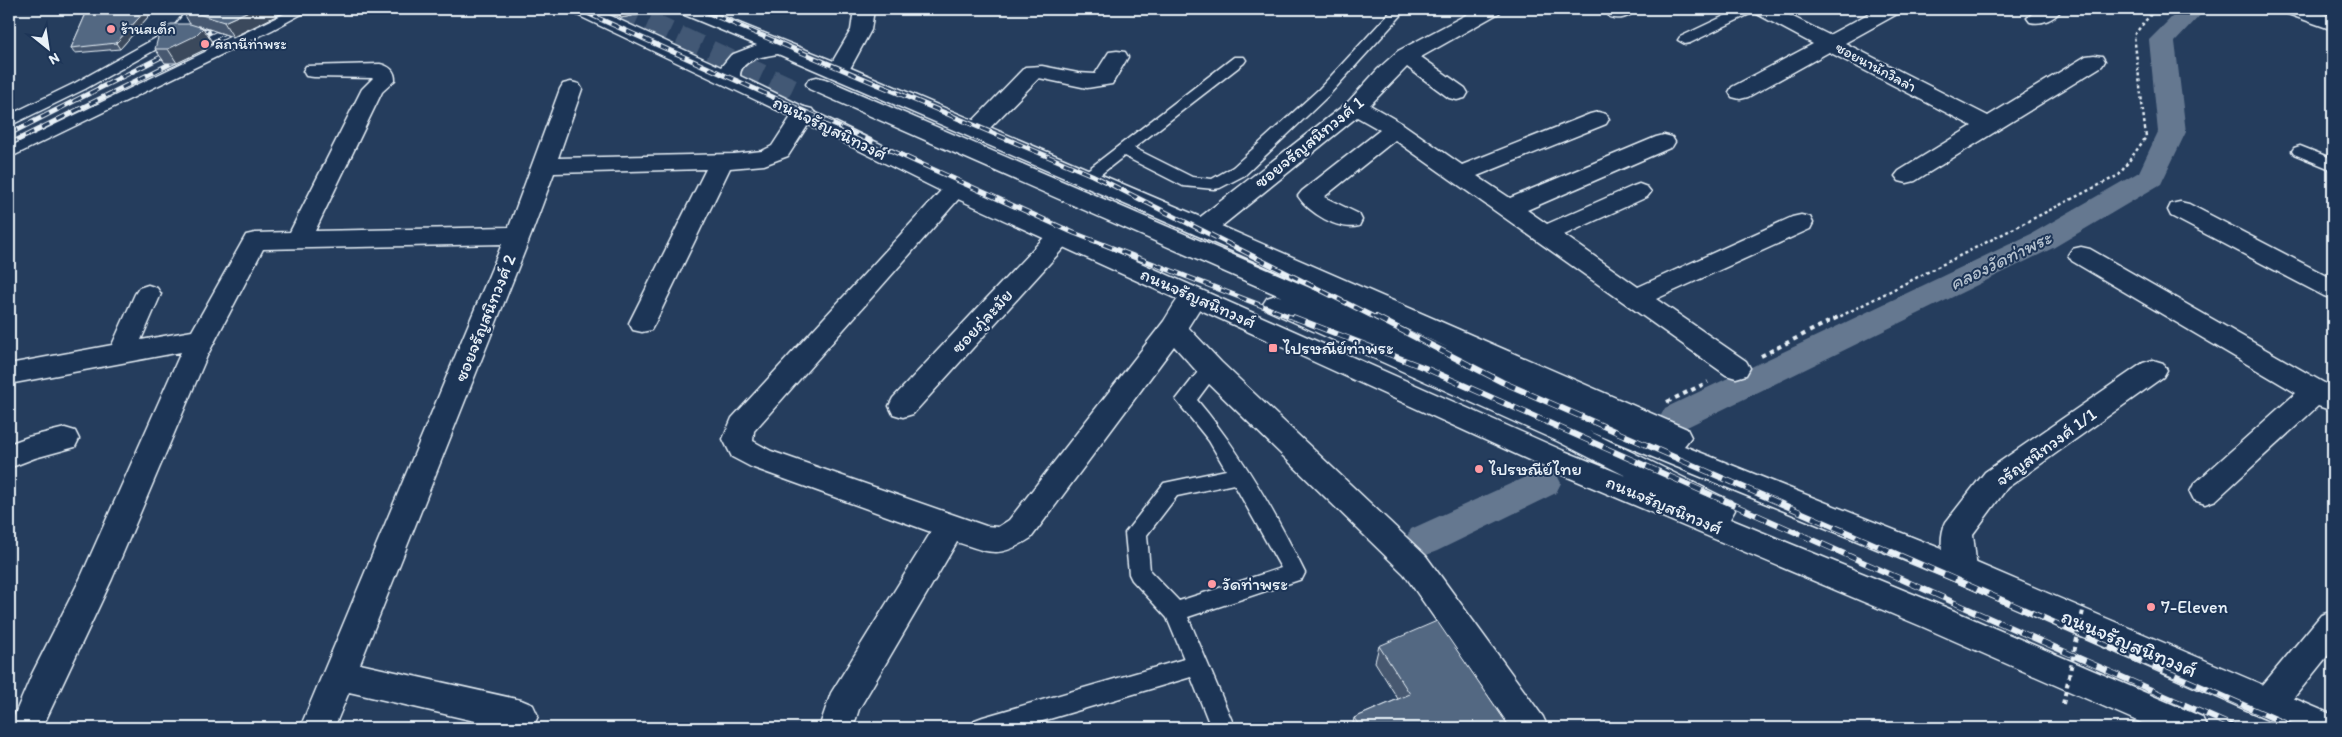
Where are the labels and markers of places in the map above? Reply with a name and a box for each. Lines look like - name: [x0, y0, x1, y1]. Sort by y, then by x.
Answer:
- place label: ร้านสเต็ก: [121, 20, 176, 38]
- marker: ร้านสเต็ก: [105, 23, 117, 35]
- place label: สถานีท่าพระ: [215, 35, 287, 53]
- marker: สถานีท่าพระ: [199, 38, 211, 50]
- place label: ไปรษณีย์ท่าพระ: [1282, 337, 1394, 359]
- marker: ไปรษณีย์ท่าพระ: [1267, 342, 1279, 354]
- place label: ไปรษณีย์ไทย: [1488, 458, 1582, 480]
- marker: ไปรษณีย์ไทย: [1473, 463, 1485, 475]
- place label: วัดท่าพระ: [1222, 573, 1288, 595]
- marker: วัดท่าพระ: [1206, 578, 1218, 590]
- place label: 7-Eleven: [2161, 596, 2228, 618]
- marker: 7-Eleven: [2145, 601, 2157, 613]

